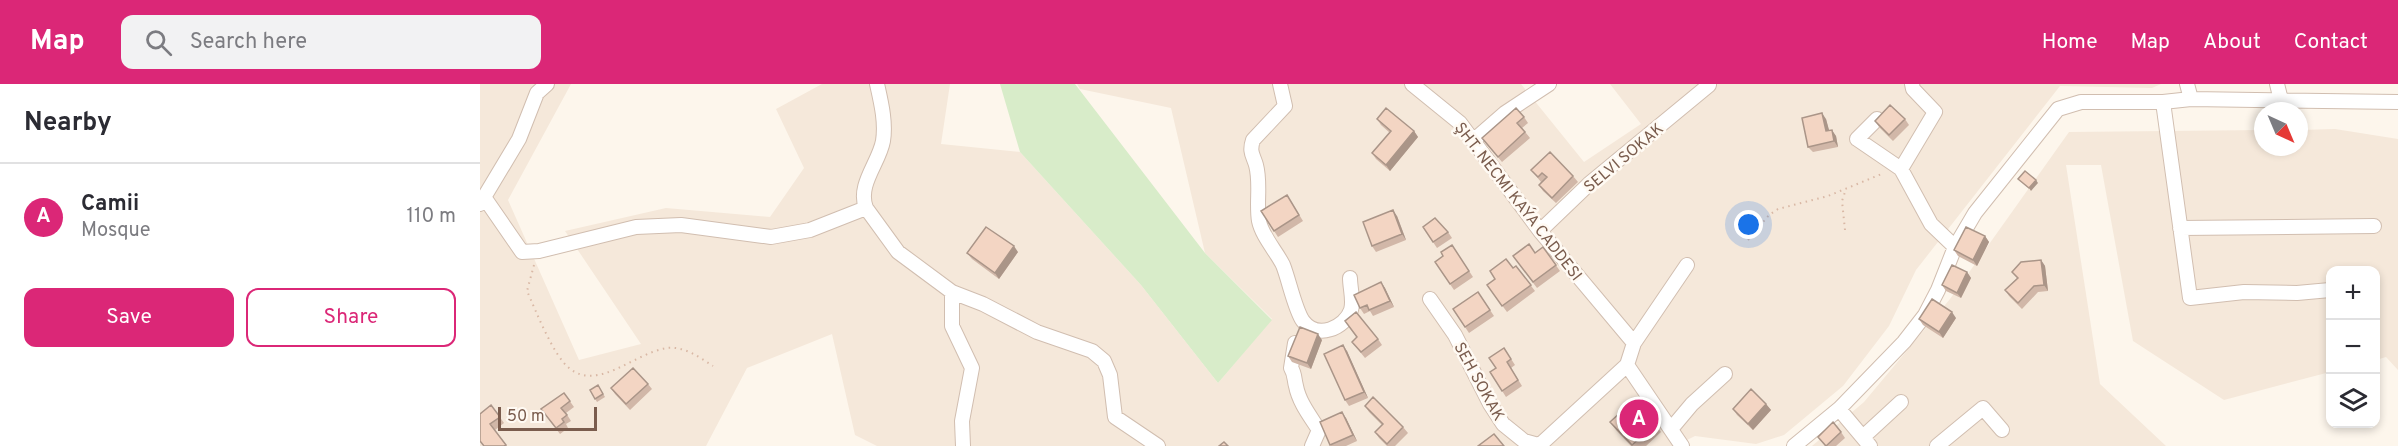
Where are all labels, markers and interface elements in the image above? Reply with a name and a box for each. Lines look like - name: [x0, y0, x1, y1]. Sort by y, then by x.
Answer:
- search box: [121, 15, 541, 69]
- text: Map: [30, 24, 85, 60]
- icon: search: [142, 26, 175, 59]
- text: Search here: [190, 29, 307, 56]
- text: Home: [2042, 29, 2098, 56]
- text: Map: [2131, 29, 2170, 56]
- text: About: [2203, 29, 2261, 56]
- text: Contact: [2294, 29, 2368, 56]
- north arrow: [2254, 102, 2308, 156]
- text: Nearby: [24, 107, 112, 140]
- street label: ŞHT. NECMI KAÝA CADDESI: [1449, 118, 1587, 286]
- street label: SELVI SOKAK: [1580, 119, 1668, 198]
- text: Camii: [81, 191, 139, 218]
- text: A: [36, 204, 51, 230]
- text: 110 m: [407, 204, 456, 230]
- your location: [1734, 210, 1763, 239]
- text: Mosque: [81, 218, 150, 244]
- map controls: [2326, 266, 2380, 428]
- button: +: [2326, 266, 2380, 320]
- button: Save: [24, 288, 234, 347]
- button: Share: [246, 288, 456, 347]
- button: −: [2326, 320, 2380, 374]
- street label: SEH SOKAK: [1448, 339, 1508, 425]
- button: layers: [2326, 374, 2380, 428]
- pin: A: [1620, 396, 1658, 442]
- scale bar: [498, 404, 597, 432]
- text: 50 m: [507, 407, 545, 427]

